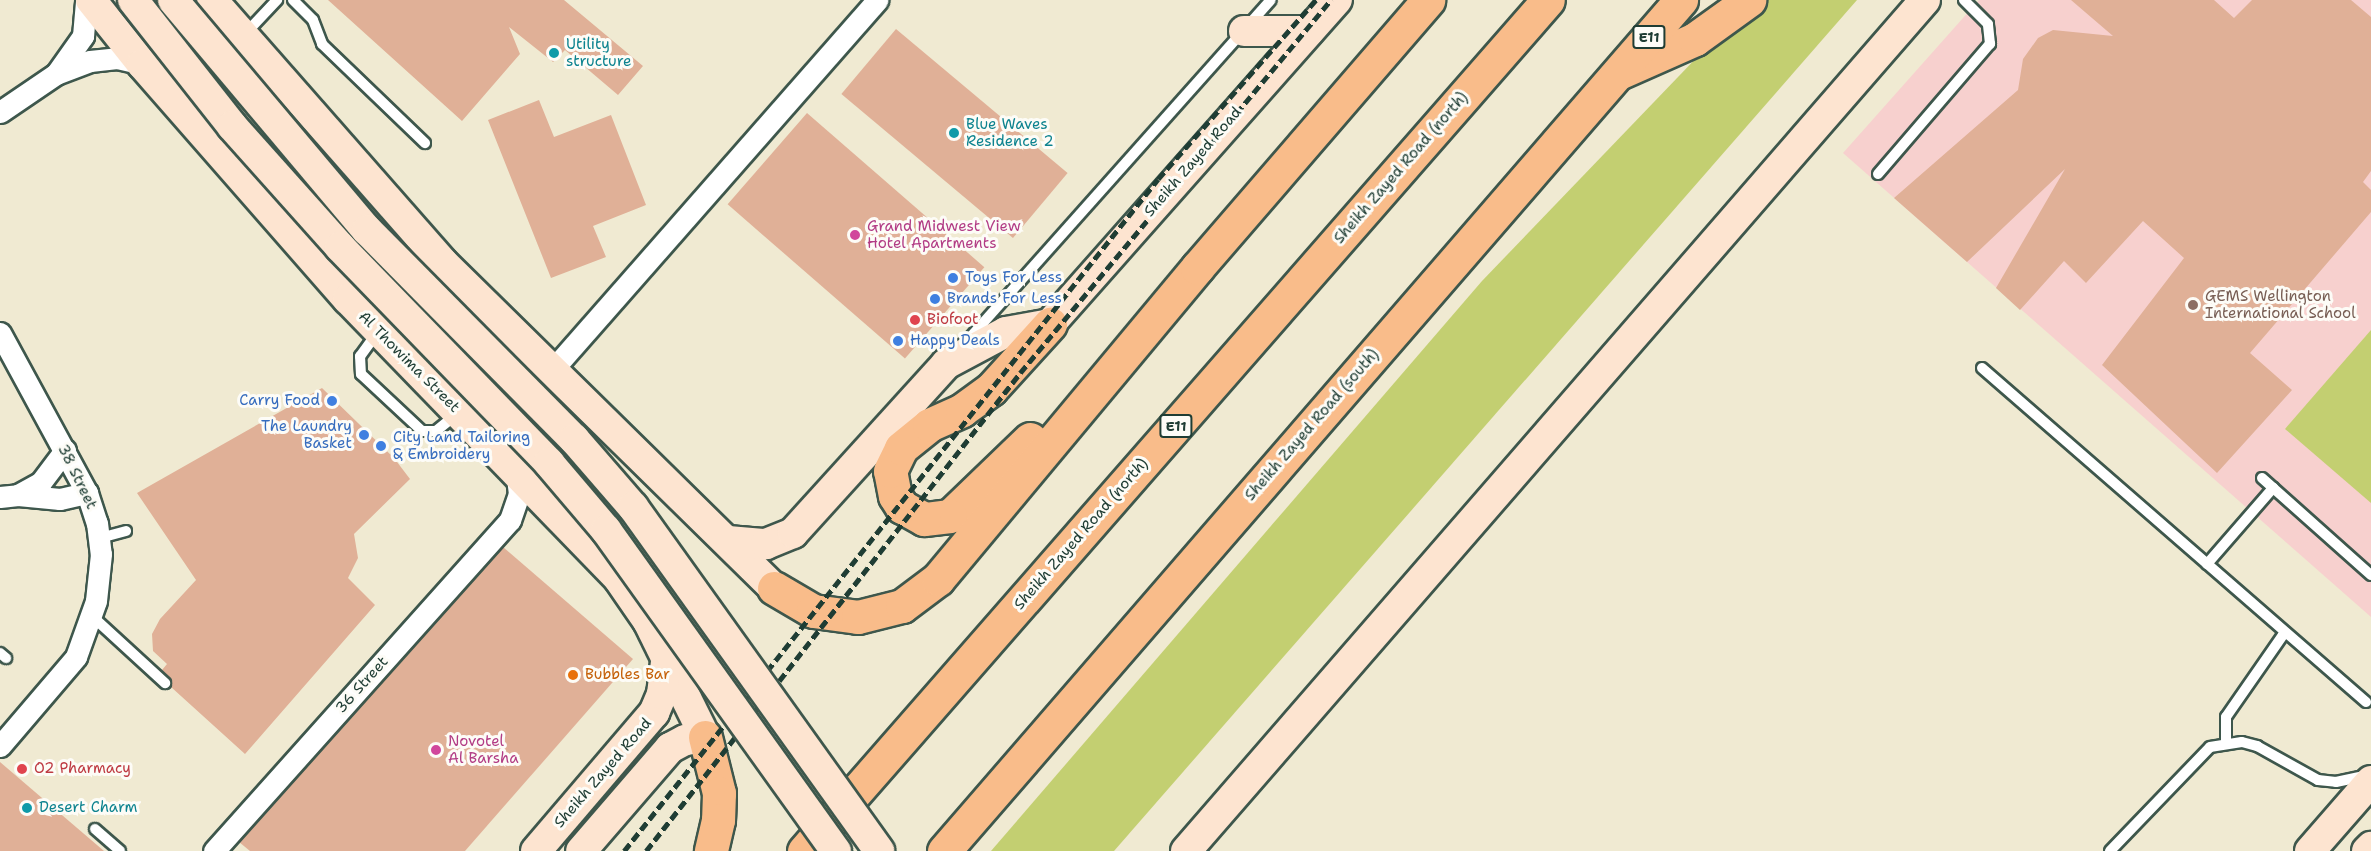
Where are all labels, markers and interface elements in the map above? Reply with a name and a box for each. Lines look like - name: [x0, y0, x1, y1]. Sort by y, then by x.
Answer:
- road number: E11: [1631, 26, 1667, 48]
- place label: Utility structure: [566, 35, 631, 70]
- marker: Utility structure: [547, 46, 561, 60]
- street label: Sheikh Zayed Road (north): [1330, 89, 1472, 247]
- street label: Sheikh Zayed Road: [1140, 103, 1246, 221]
- place label: Blue Waves Residence 2: [966, 115, 1054, 150]
- marker: Blue Waves Residence 2: [947, 126, 961, 140]
- place label: Grand Midwest View Hotel Apartments: [867, 217, 1021, 252]
- marker: Grand Midwest View Hotel Apartments: [848, 228, 862, 242]
- place label: Toys For Less: [965, 269, 1062, 287]
- marker: Toys For Less: [946, 271, 960, 285]
- place label: GEMS Wellington International School: [2205, 287, 2356, 322]
- place label: Brands For Less: [947, 290, 1062, 308]
- marker: Brands For Less: [928, 292, 942, 306]
- marker: GEMS Wellington International School: [2186, 298, 2200, 312]
- street label: Al Thowima Street: [355, 308, 463, 416]
- place label: Biofoot: [927, 311, 979, 329]
- marker: Biofoot: [908, 313, 922, 327]
- place label: Happy Deals: [910, 332, 1000, 350]
- marker: Happy Deals: [891, 334, 905, 348]
- street label: Sheikh Zayed Road (south): [1241, 346, 1383, 504]
- place label: Carry Food: [239, 392, 320, 410]
- marker: Carry Food: [325, 394, 339, 408]
- road number: E11: [1158, 415, 1194, 437]
- place label: The Laundry Basket: [261, 417, 352, 452]
- marker: The Laundry Basket: [357, 428, 371, 442]
- place label: City Land Tailoring & Embroidery: [393, 428, 530, 463]
- marker: City Land Tailoring & Embroidery: [374, 439, 388, 453]
- street label: 38 Street: [54, 442, 100, 512]
- street label: Sheikh Zayed Road (north): [1010, 455, 1152, 613]
- street label: 36 Street: [332, 653, 392, 717]
- place label: Bubbles Bar: [585, 666, 670, 684]
- marker: Bubbles Bar: [566, 668, 580, 682]
- street label: Sheikh Zayed Road: [550, 714, 656, 832]
- place label: Novotel Al Barsha: [448, 732, 518, 767]
- marker: Novotel Al Barsha: [429, 743, 443, 757]
- place label: O2 Pharmacy: [34, 760, 131, 778]
- marker: O2 Pharmacy: [15, 762, 29, 776]
- place label: Desert Charm: [39, 799, 137, 817]
- marker: Desert Charm: [20, 801, 34, 815]

